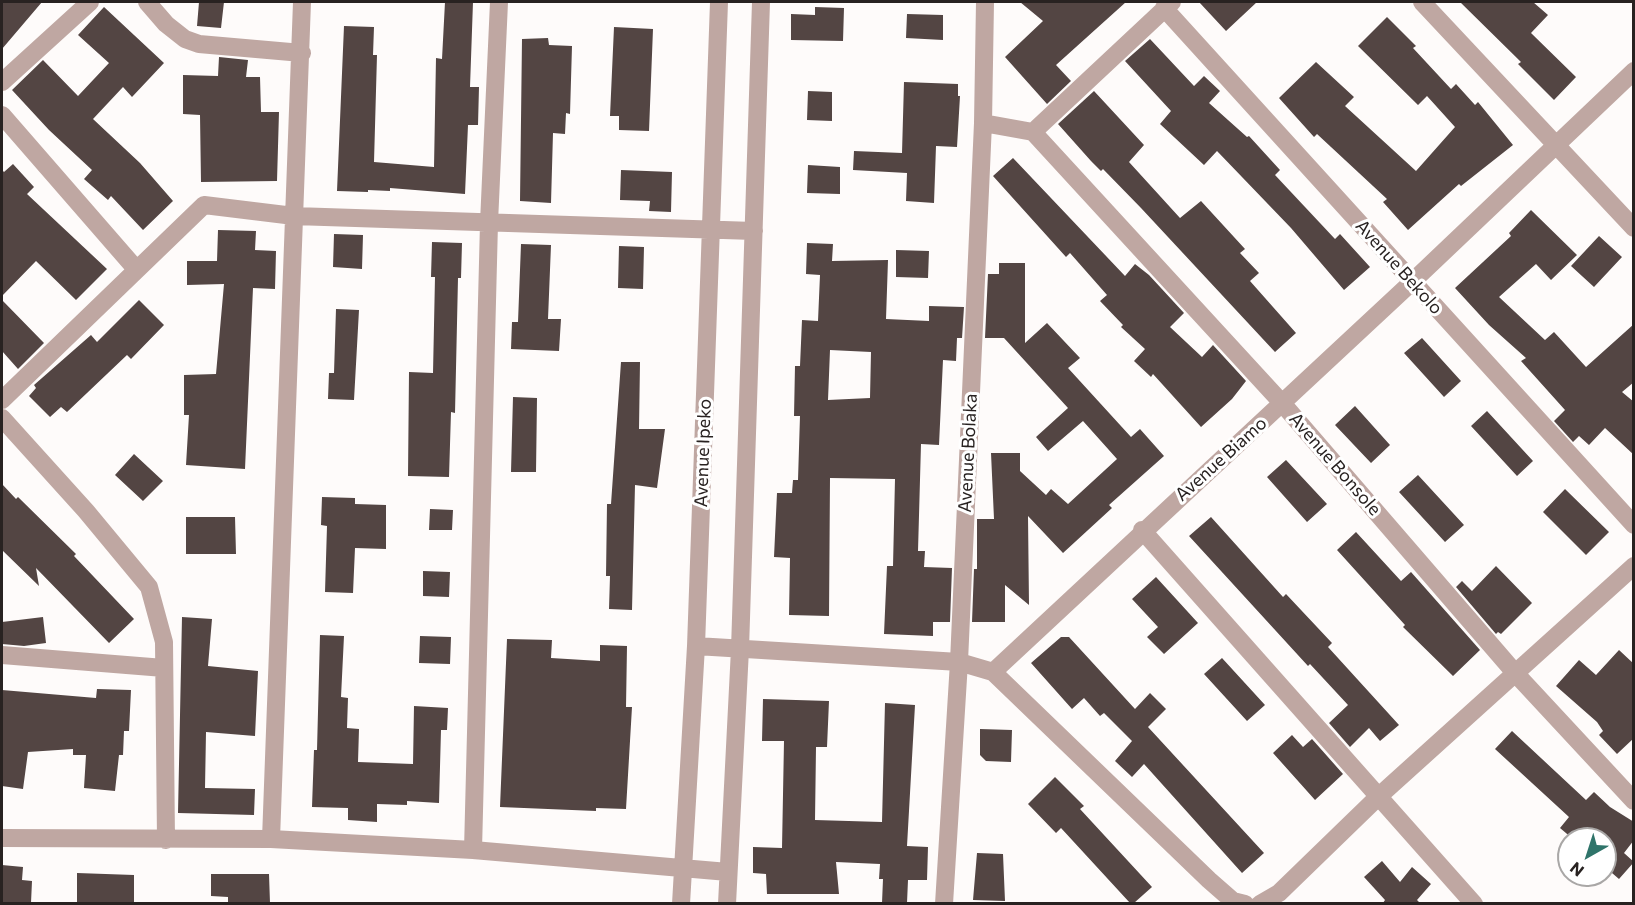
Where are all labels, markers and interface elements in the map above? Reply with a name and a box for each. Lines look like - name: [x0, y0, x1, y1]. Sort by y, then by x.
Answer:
- street label: Avenue Bekolo: [1351, 215, 1447, 319]
- street label: Avenue Bolaka: [954, 393, 982, 513]
- street label: Avenue Ipeko: [690, 398, 716, 508]
- street label: Avenue Bonsole: [1284, 408, 1386, 520]
- street label: Avenue Biamo: [1171, 412, 1271, 506]
- north arrow: [1557, 827, 1617, 887]
- text: N: [1566, 859, 1587, 881]

